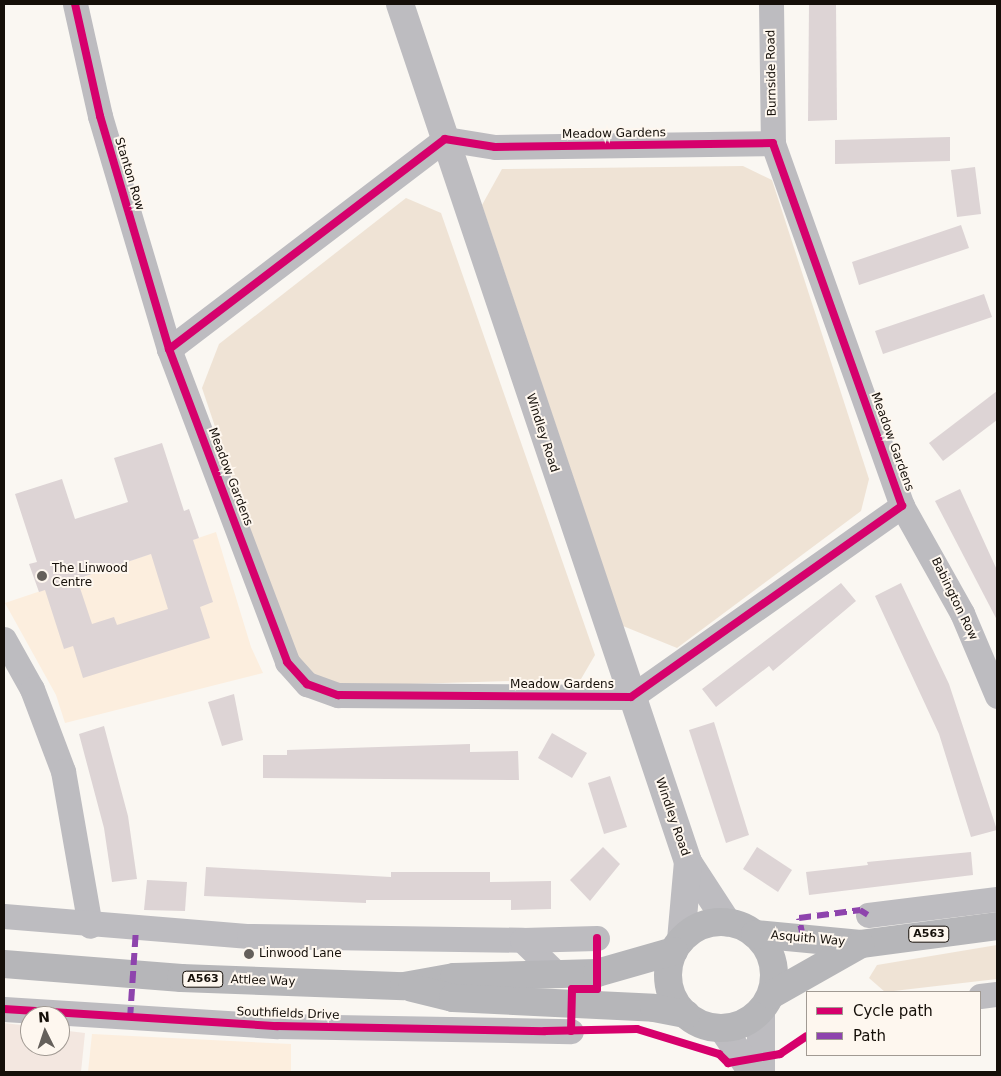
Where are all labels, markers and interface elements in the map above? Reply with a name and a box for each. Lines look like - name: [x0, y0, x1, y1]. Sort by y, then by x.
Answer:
- street label: Burnside Road: [764, 30, 780, 116]
- street label: Meadow Gardens: [562, 126, 666, 142]
- street label: Stanton Row: [111, 136, 147, 212]
- street label: Meadow Gardens: [867, 391, 917, 493]
- street label: Windley Road: [522, 392, 562, 474]
- street label: Meadow Gardens: [205, 426, 255, 528]
- street label: Babington Row: [928, 555, 980, 643]
- place label: The Linwood Centre: [52, 562, 128, 590]
- marker: The Linwood Centre: [36, 570, 48, 582]
- street label: Meadow Gardens: [510, 678, 614, 692]
- street label: Windley Road: [652, 776, 692, 858]
- road number: A563: [908, 926, 950, 942]
- street label: Asquith Way: [770, 929, 846, 949]
- place label: Linwood Lane: [259, 947, 342, 961]
- marker: Linwood Lane: [243, 948, 255, 960]
- road number: A563: [182, 971, 224, 988]
- street label: Attlee Way: [230, 973, 296, 989]
- legend: [806, 991, 981, 1056]
- text: Cycle path: [853, 1002, 933, 1020]
- street label: Southfields Drive: [236, 1005, 340, 1023]
- north arrow: [20, 1006, 70, 1056]
- text: N: [38, 1009, 50, 1025]
- text: Path: [853, 1027, 886, 1045]

